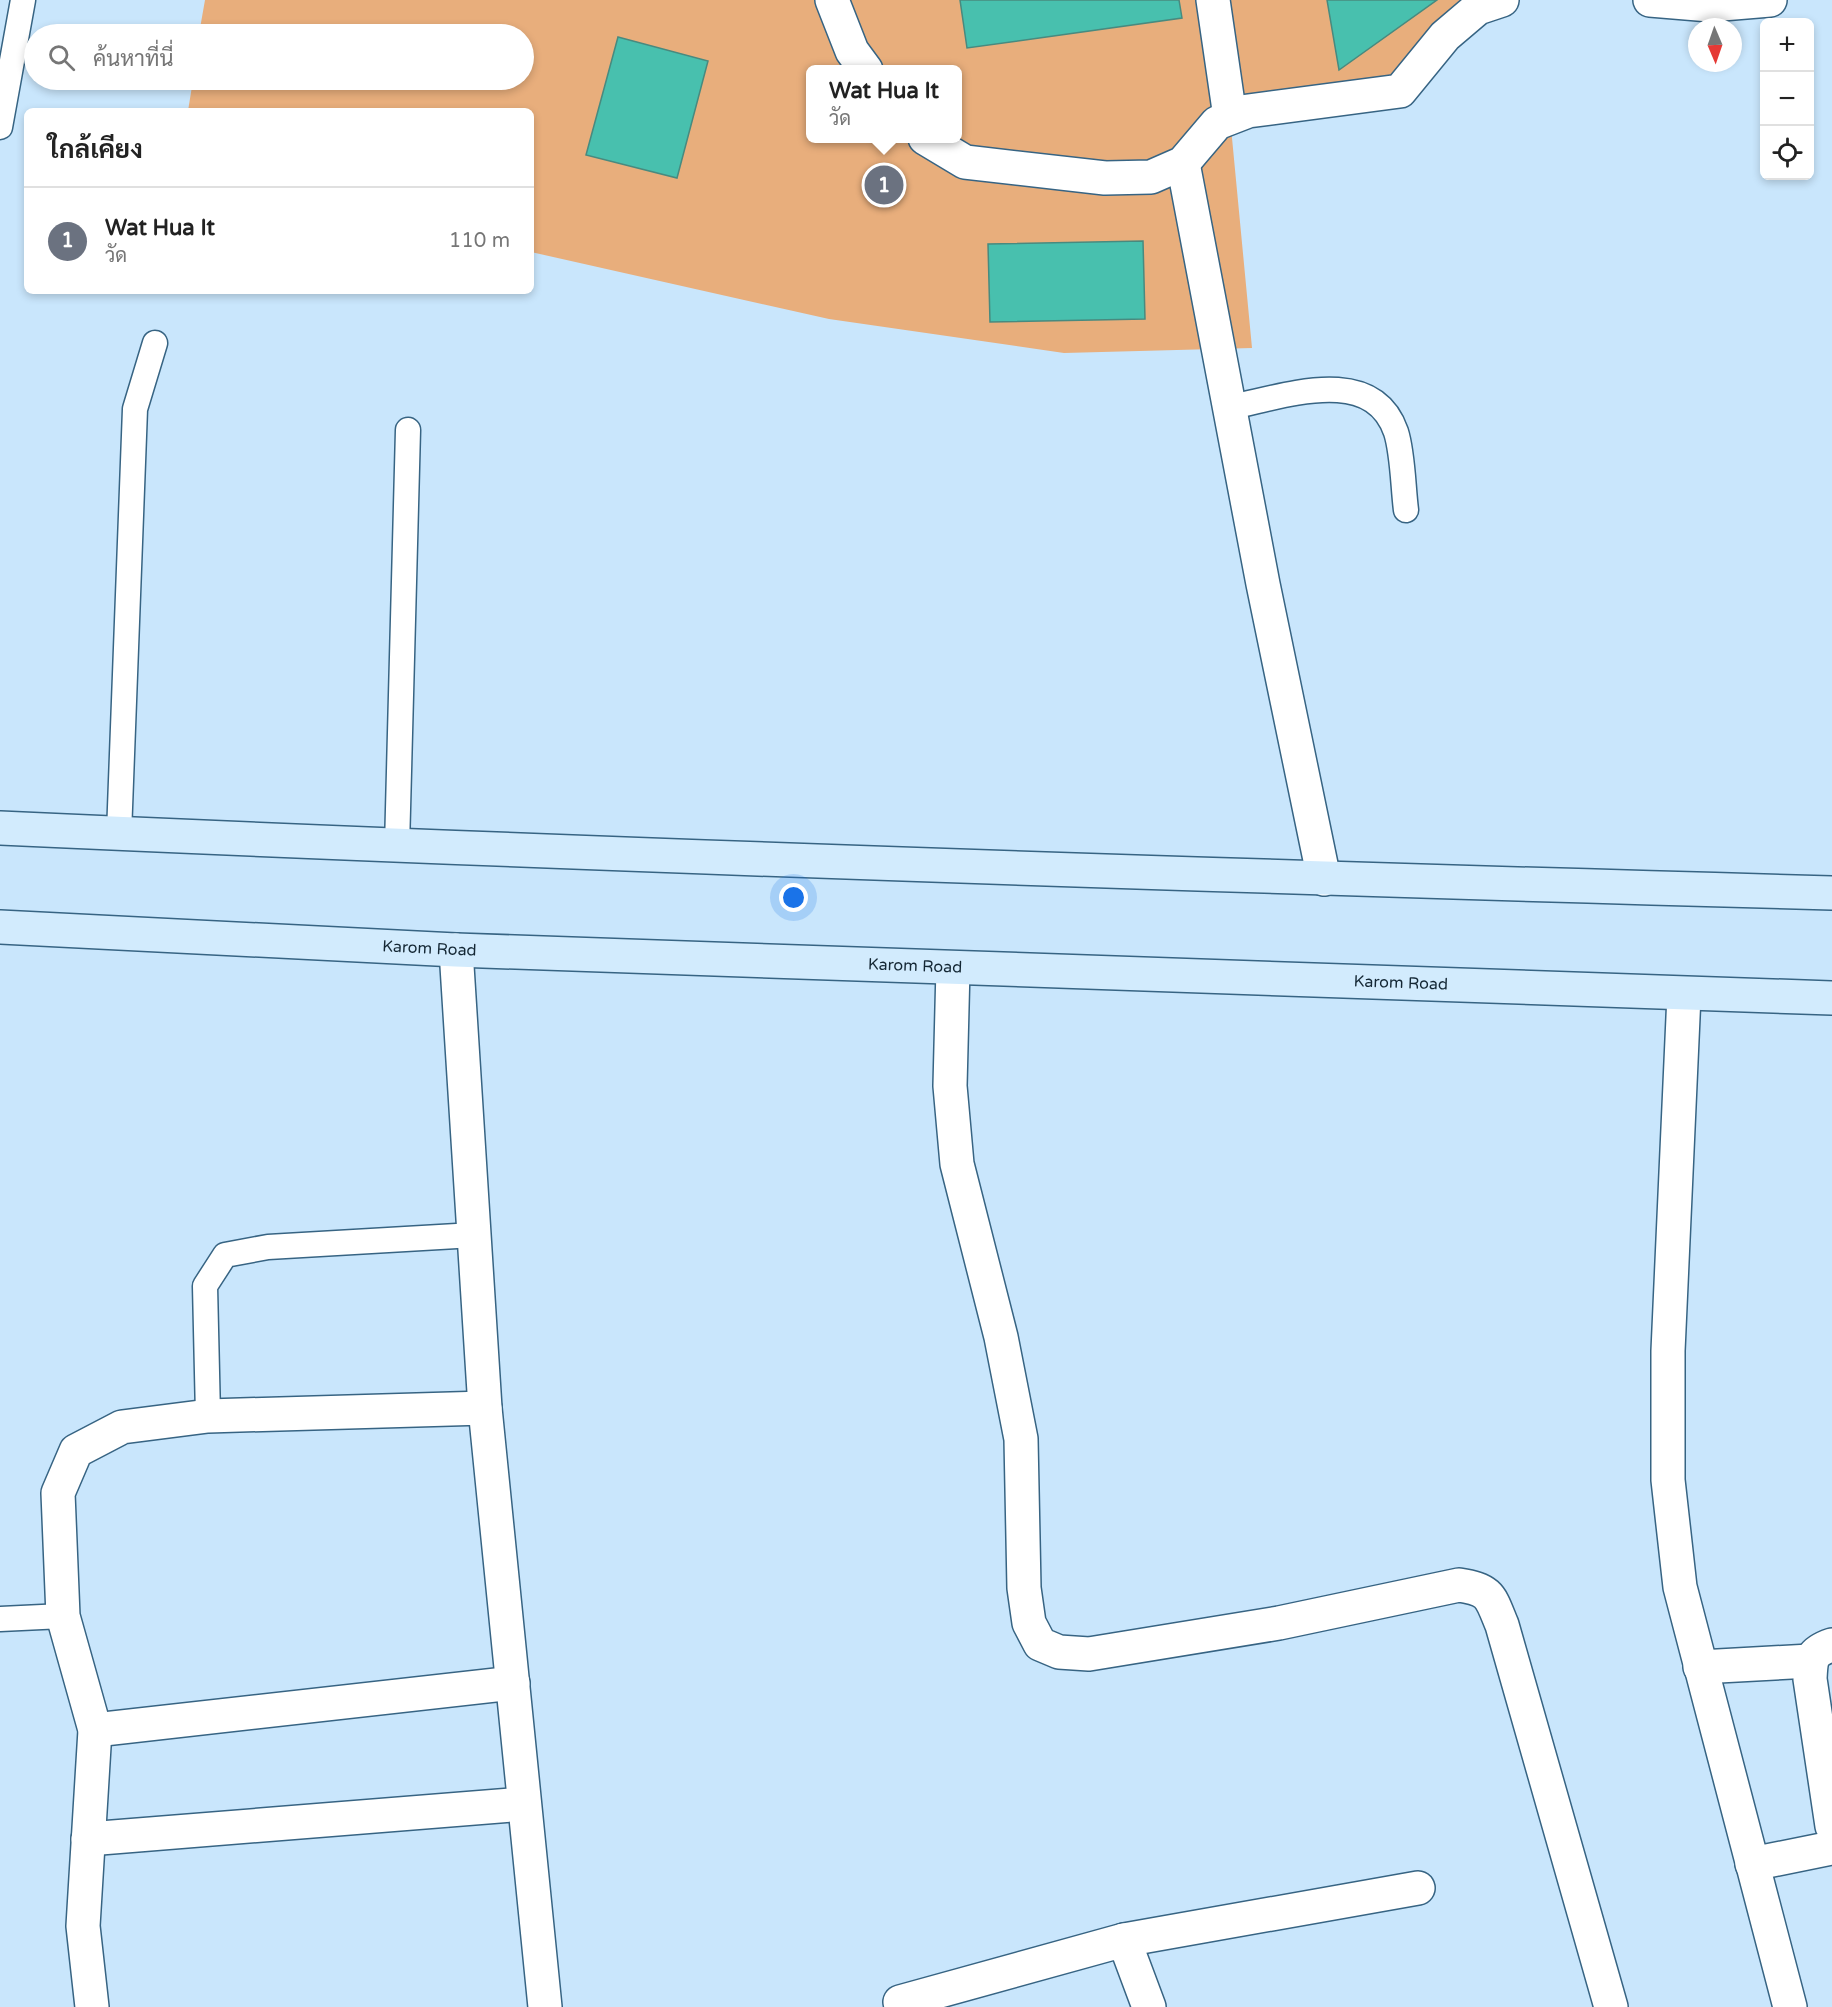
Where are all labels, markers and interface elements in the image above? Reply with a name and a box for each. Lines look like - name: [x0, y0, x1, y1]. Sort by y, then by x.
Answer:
- north arrow: [1688, 18, 1742, 72]
- map controls: [1760, 18, 1814, 180]
- button: +: [1760, 18, 1814, 72]
- search box: [24, 24, 534, 90]
- icon: search: [45, 41, 78, 74]
- text: ค้นหาที่นี่: [93, 46, 173, 72]
- popup: [806, 65, 962, 143]
- button: −: [1760, 72, 1814, 126]
- text: Wat Hua It: [829, 78, 939, 104]
- text: วัด: [829, 107, 851, 131]
- button: locate: [1760, 126, 1814, 180]
- text: ใกล้เคียง: [48, 134, 143, 165]
- pin: 1: [864, 162, 904, 207]
- text: Wat Hua It: [105, 215, 215, 241]
- text: 1: [61, 229, 74, 253]
- text: 110 m: [449, 229, 510, 253]
- text: วัด: [105, 244, 127, 268]
- your location: [779, 883, 808, 912]
- street label: Karom Road: [382, 936, 477, 961]
- street label: Karom Road: [868, 954, 963, 978]
- street label: Karom Road: [1353, 971, 1448, 995]

